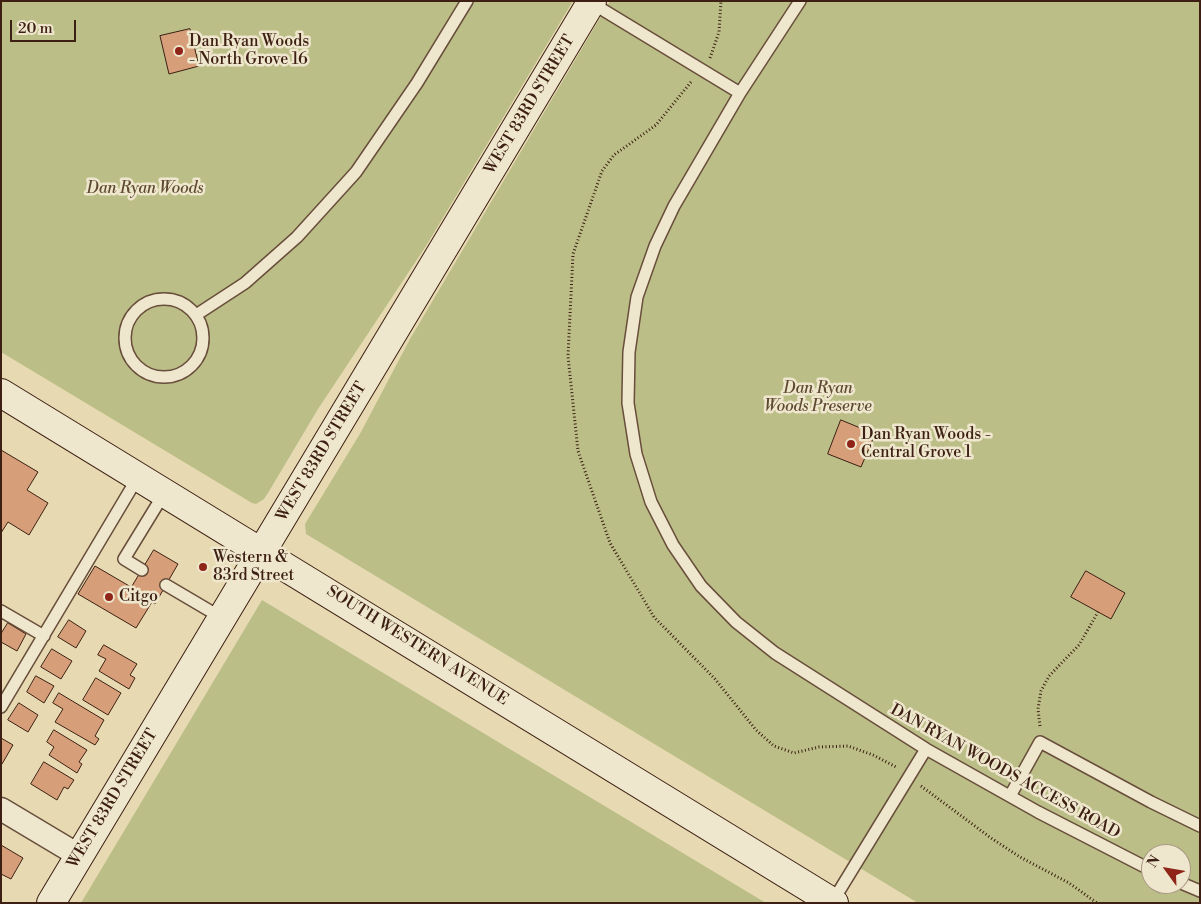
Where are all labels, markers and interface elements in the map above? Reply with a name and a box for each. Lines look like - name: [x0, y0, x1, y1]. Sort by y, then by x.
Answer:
- scale bar: [12, 10, 79, 42]
- text: 20 m: [18, 19, 53, 38]
- place label: Dan Ryan Woods - North Grove 16: [189, 32, 309, 70]
- street label: WEST 83RD STREET: [481, 32, 579, 178]
- marker: Dan Ryan Woods - North Grove 16: [173, 45, 185, 57]
- park label: Dan Ryan Woods: [86, 179, 204, 199]
- street label: WEST 83RD STREET: [273, 379, 371, 525]
- park label: Dan Ryan Woods Preserve: [764, 379, 872, 417]
- place label: Dan Ryan Woods - Central Grove 1: [861, 425, 991, 463]
- marker: Dan Ryan Woods - Central Grove 1: [845, 438, 857, 450]
- place label: Western & 83rd Street: [213, 548, 294, 586]
- marker: Western & 83rd Street: [197, 561, 209, 573]
- street label: SOUTH WESTERN AVENUE: [323, 582, 511, 710]
- place label: Citgo: [119, 587, 158, 607]
- marker: Citgo: [103, 591, 115, 603]
- street label: DAN RYAN WOODS ACCESS ROAD: [887, 701, 1123, 843]
- street label: WEST 83RD STREET: [64, 726, 162, 872]
- north arrow: [1141, 844, 1191, 894]
- text: N: [1144, 852, 1165, 871]

